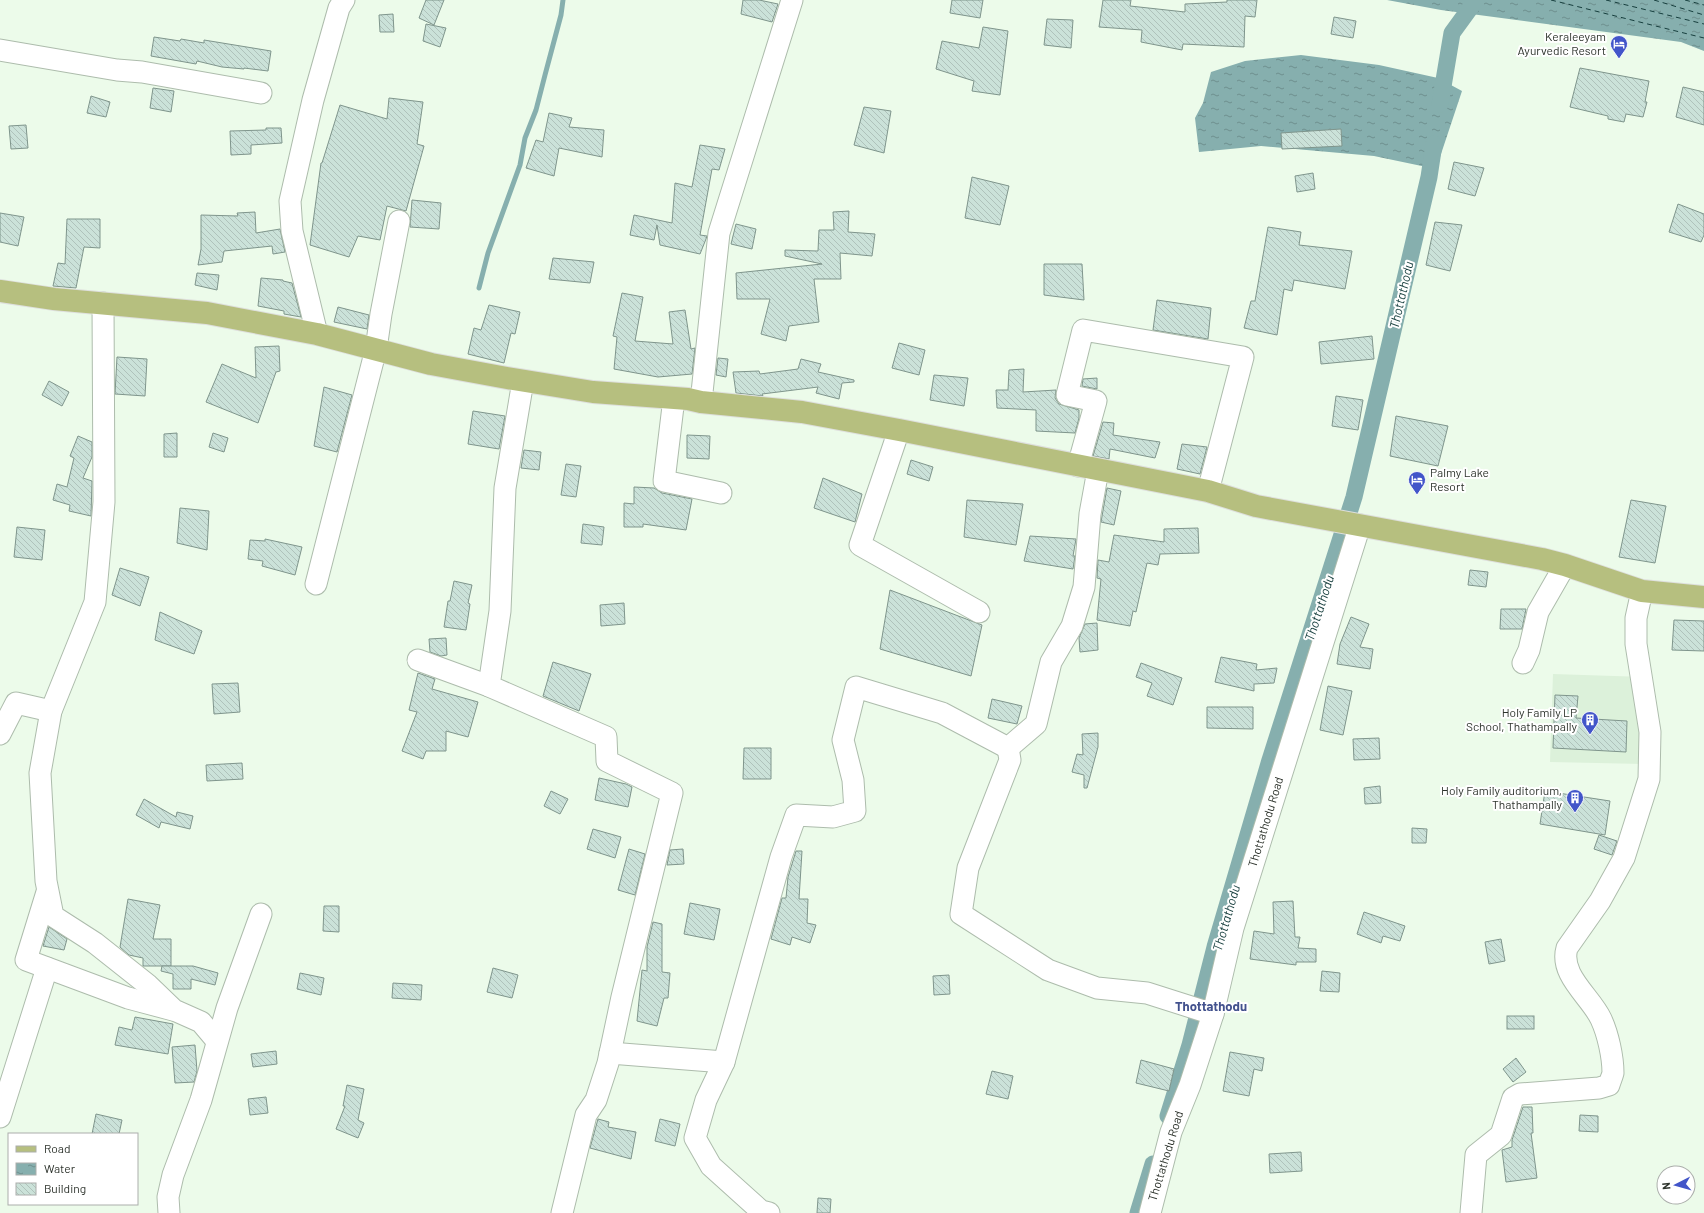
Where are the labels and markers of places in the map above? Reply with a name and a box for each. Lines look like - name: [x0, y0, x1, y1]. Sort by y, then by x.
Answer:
- place label: Keraleeyam Ayurvedic Resort: [1517, 29, 1606, 57]
- hotel icon: Keraleeyam Ayurvedic Resort: [1609, 34, 1629, 59]
- place label: Palmy Lake Resort: [1430, 465, 1489, 493]
- hotel icon: Palmy Lake Resort: [1407, 470, 1427, 495]
- place label: Holy Family LP School, Thathampally: [1466, 705, 1577, 733]
- building icon: Holy Family LP School, Thathampally: [1580, 710, 1600, 735]
- place label: Holy Family auditorium, Thathampally: [1441, 783, 1562, 811]
- building icon: Holy Family auditorium, Thathampally: [1565, 788, 1585, 813]

